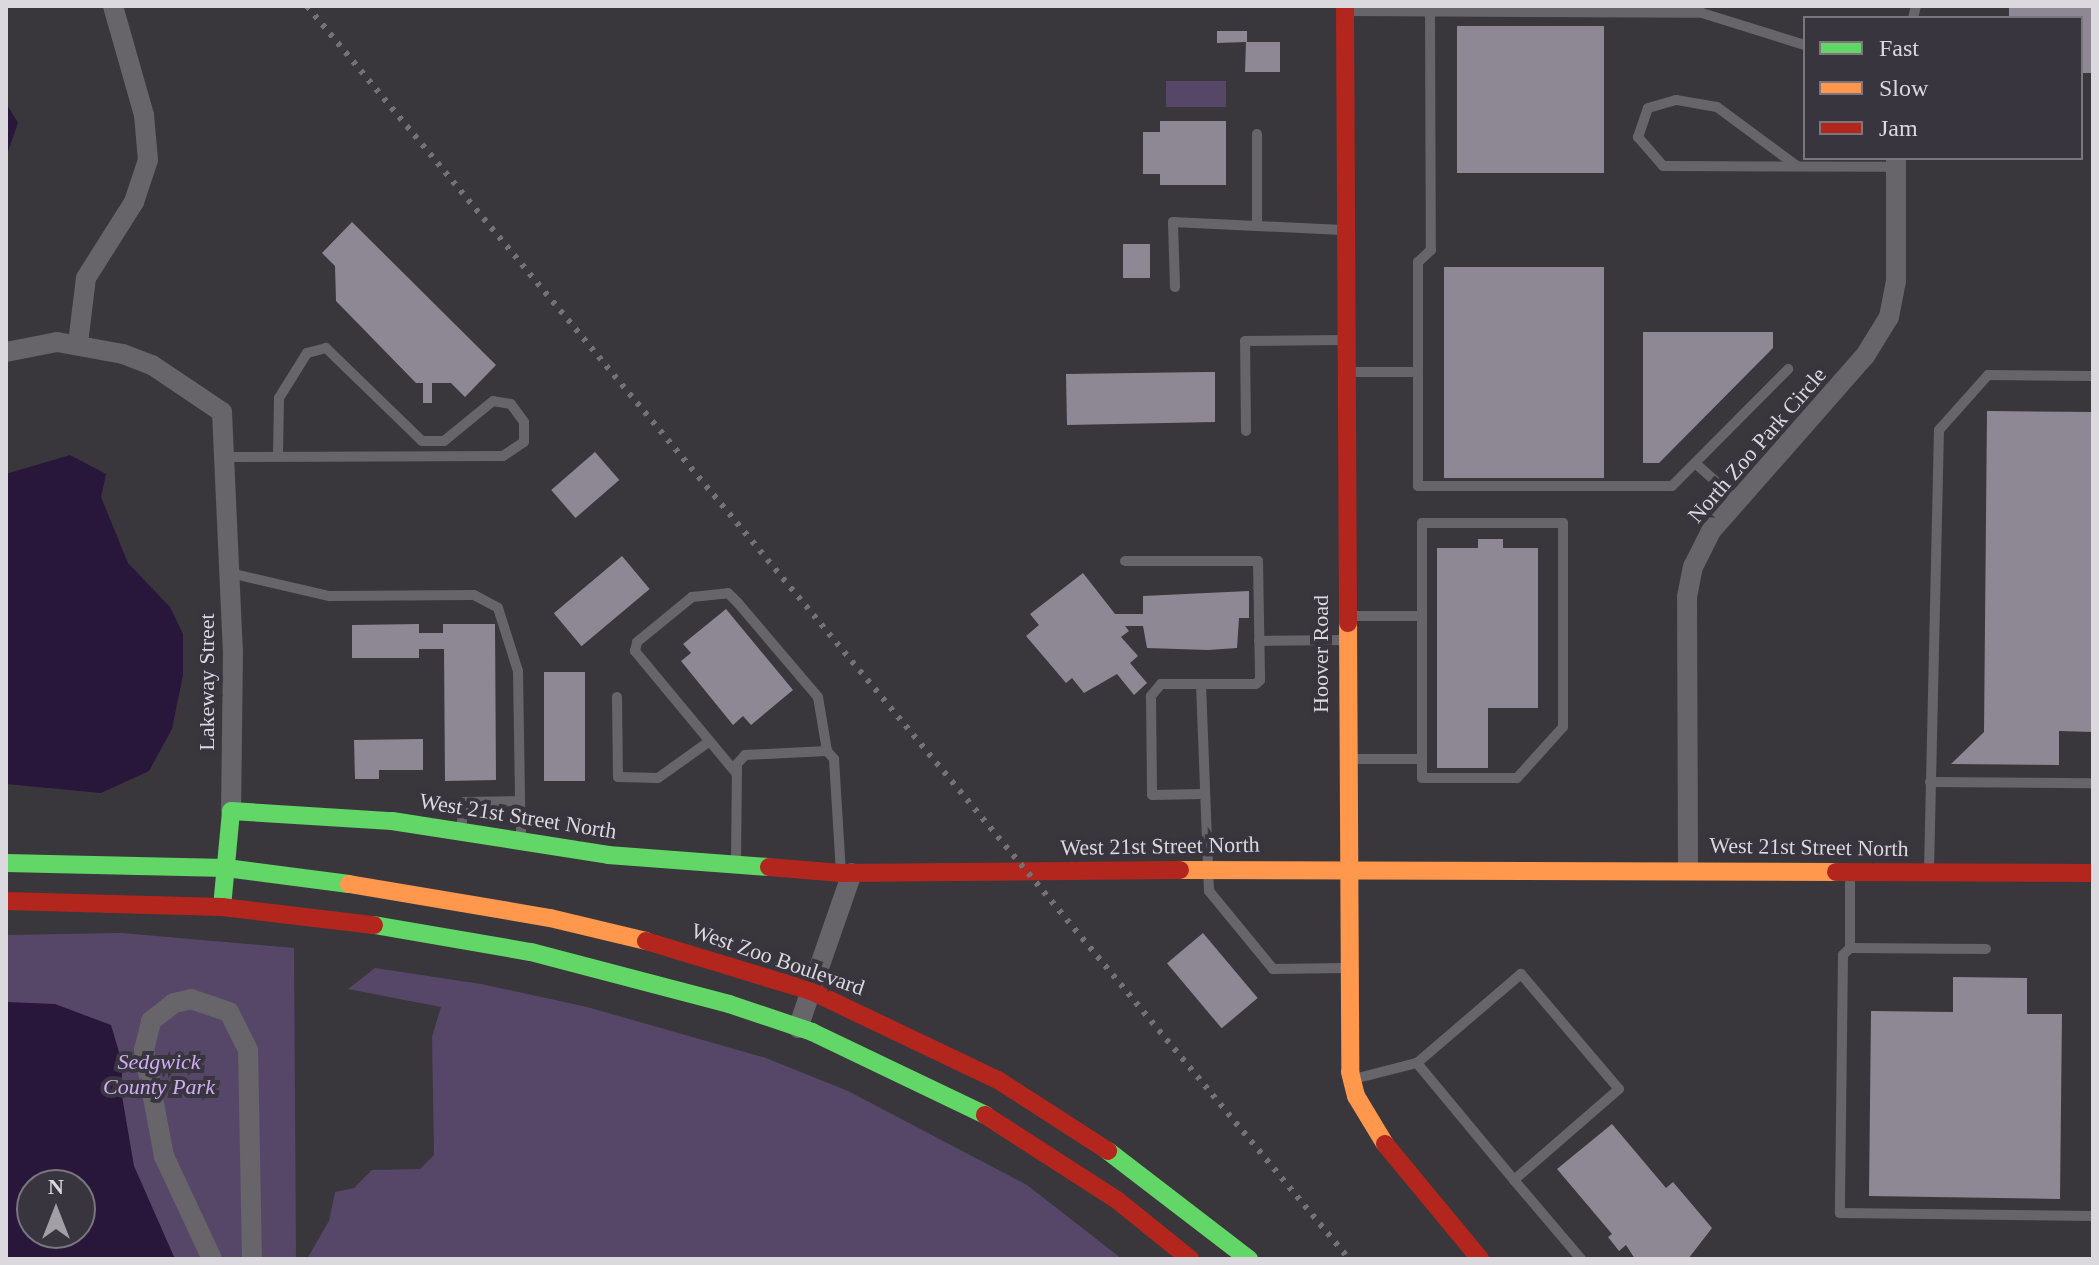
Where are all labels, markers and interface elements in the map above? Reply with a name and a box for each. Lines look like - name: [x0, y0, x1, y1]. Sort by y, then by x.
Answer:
- legend: [1803, 16, 2083, 160]
- text: Fast: [1879, 35, 1919, 61]
- text: Slow: [1879, 75, 1928, 101]
- text: Jam: [1879, 115, 1918, 141]
- street label: North Zoo Park Circle: [1682, 362, 1832, 528]
- street label: Hoover Road: [1308, 595, 1334, 713]
- street label: Lakeway Street: [194, 613, 220, 751]
- street label: West 21st Street North: [418, 787, 618, 845]
- street label: West 21st Street North: [1060, 831, 1260, 861]
- street label: West 21st Street North: [1709, 832, 1909, 862]
- street label: West Zoo Boulevard: [688, 917, 868, 1001]
- park label: Sedgwick County Park: [103, 1048, 215, 1100]
- north arrow: [16, 1169, 96, 1249]
- text: N: [48, 1174, 64, 1199]

